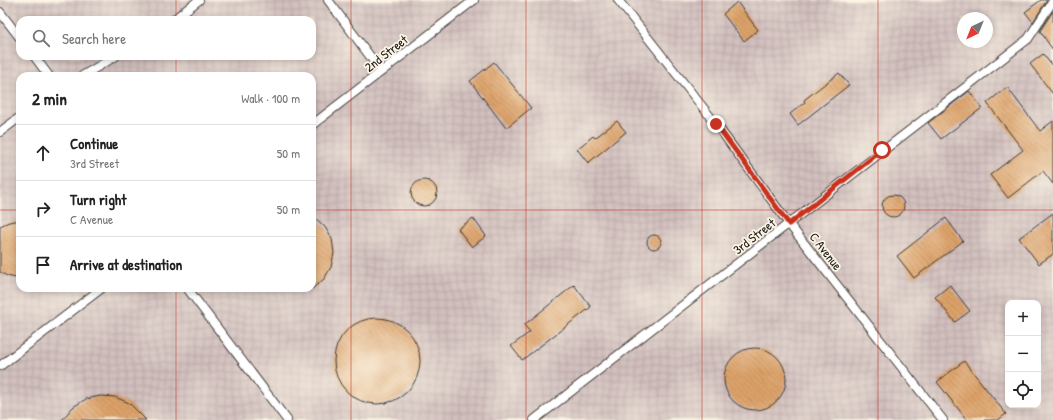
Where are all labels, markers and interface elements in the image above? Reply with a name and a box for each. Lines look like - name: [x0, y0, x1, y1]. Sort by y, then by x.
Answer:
- north arrow: [957, 12, 993, 48]
- search box: [16, 16, 316, 60]
- icon: search: [30, 27, 52, 49]
- text: Search here: [62, 28, 126, 49]
- street label: 2nd Street: [361, 30, 412, 76]
- text: 2 min: [32, 87, 67, 110]
- text: Walk · 100 m: [241, 89, 300, 107]
- route end: [707, 115, 725, 133]
- text: Continue: [70, 133, 118, 154]
- route start: [873, 141, 891, 159]
- icon: ahead: [32, 142, 54, 164]
- text: 50 m: [277, 144, 300, 162]
- text: 3rd Street: [70, 154, 119, 172]
- text: Turn right: [70, 189, 126, 210]
- icon: right: [32, 198, 54, 220]
- text: 50 m: [277, 200, 300, 218]
- text: C Avenue: [70, 210, 113, 228]
- street label: 3rd Street: [729, 213, 779, 258]
- street label: C Avenue: [806, 228, 846, 274]
- icon: arrive: [32, 254, 54, 276]
- text: Arrive at destination: [70, 254, 182, 275]
- map controls: [1005, 300, 1041, 408]
- button: +: [1005, 300, 1041, 336]
- button: −: [1005, 336, 1041, 372]
- button: locate: [1005, 372, 1041, 408]

